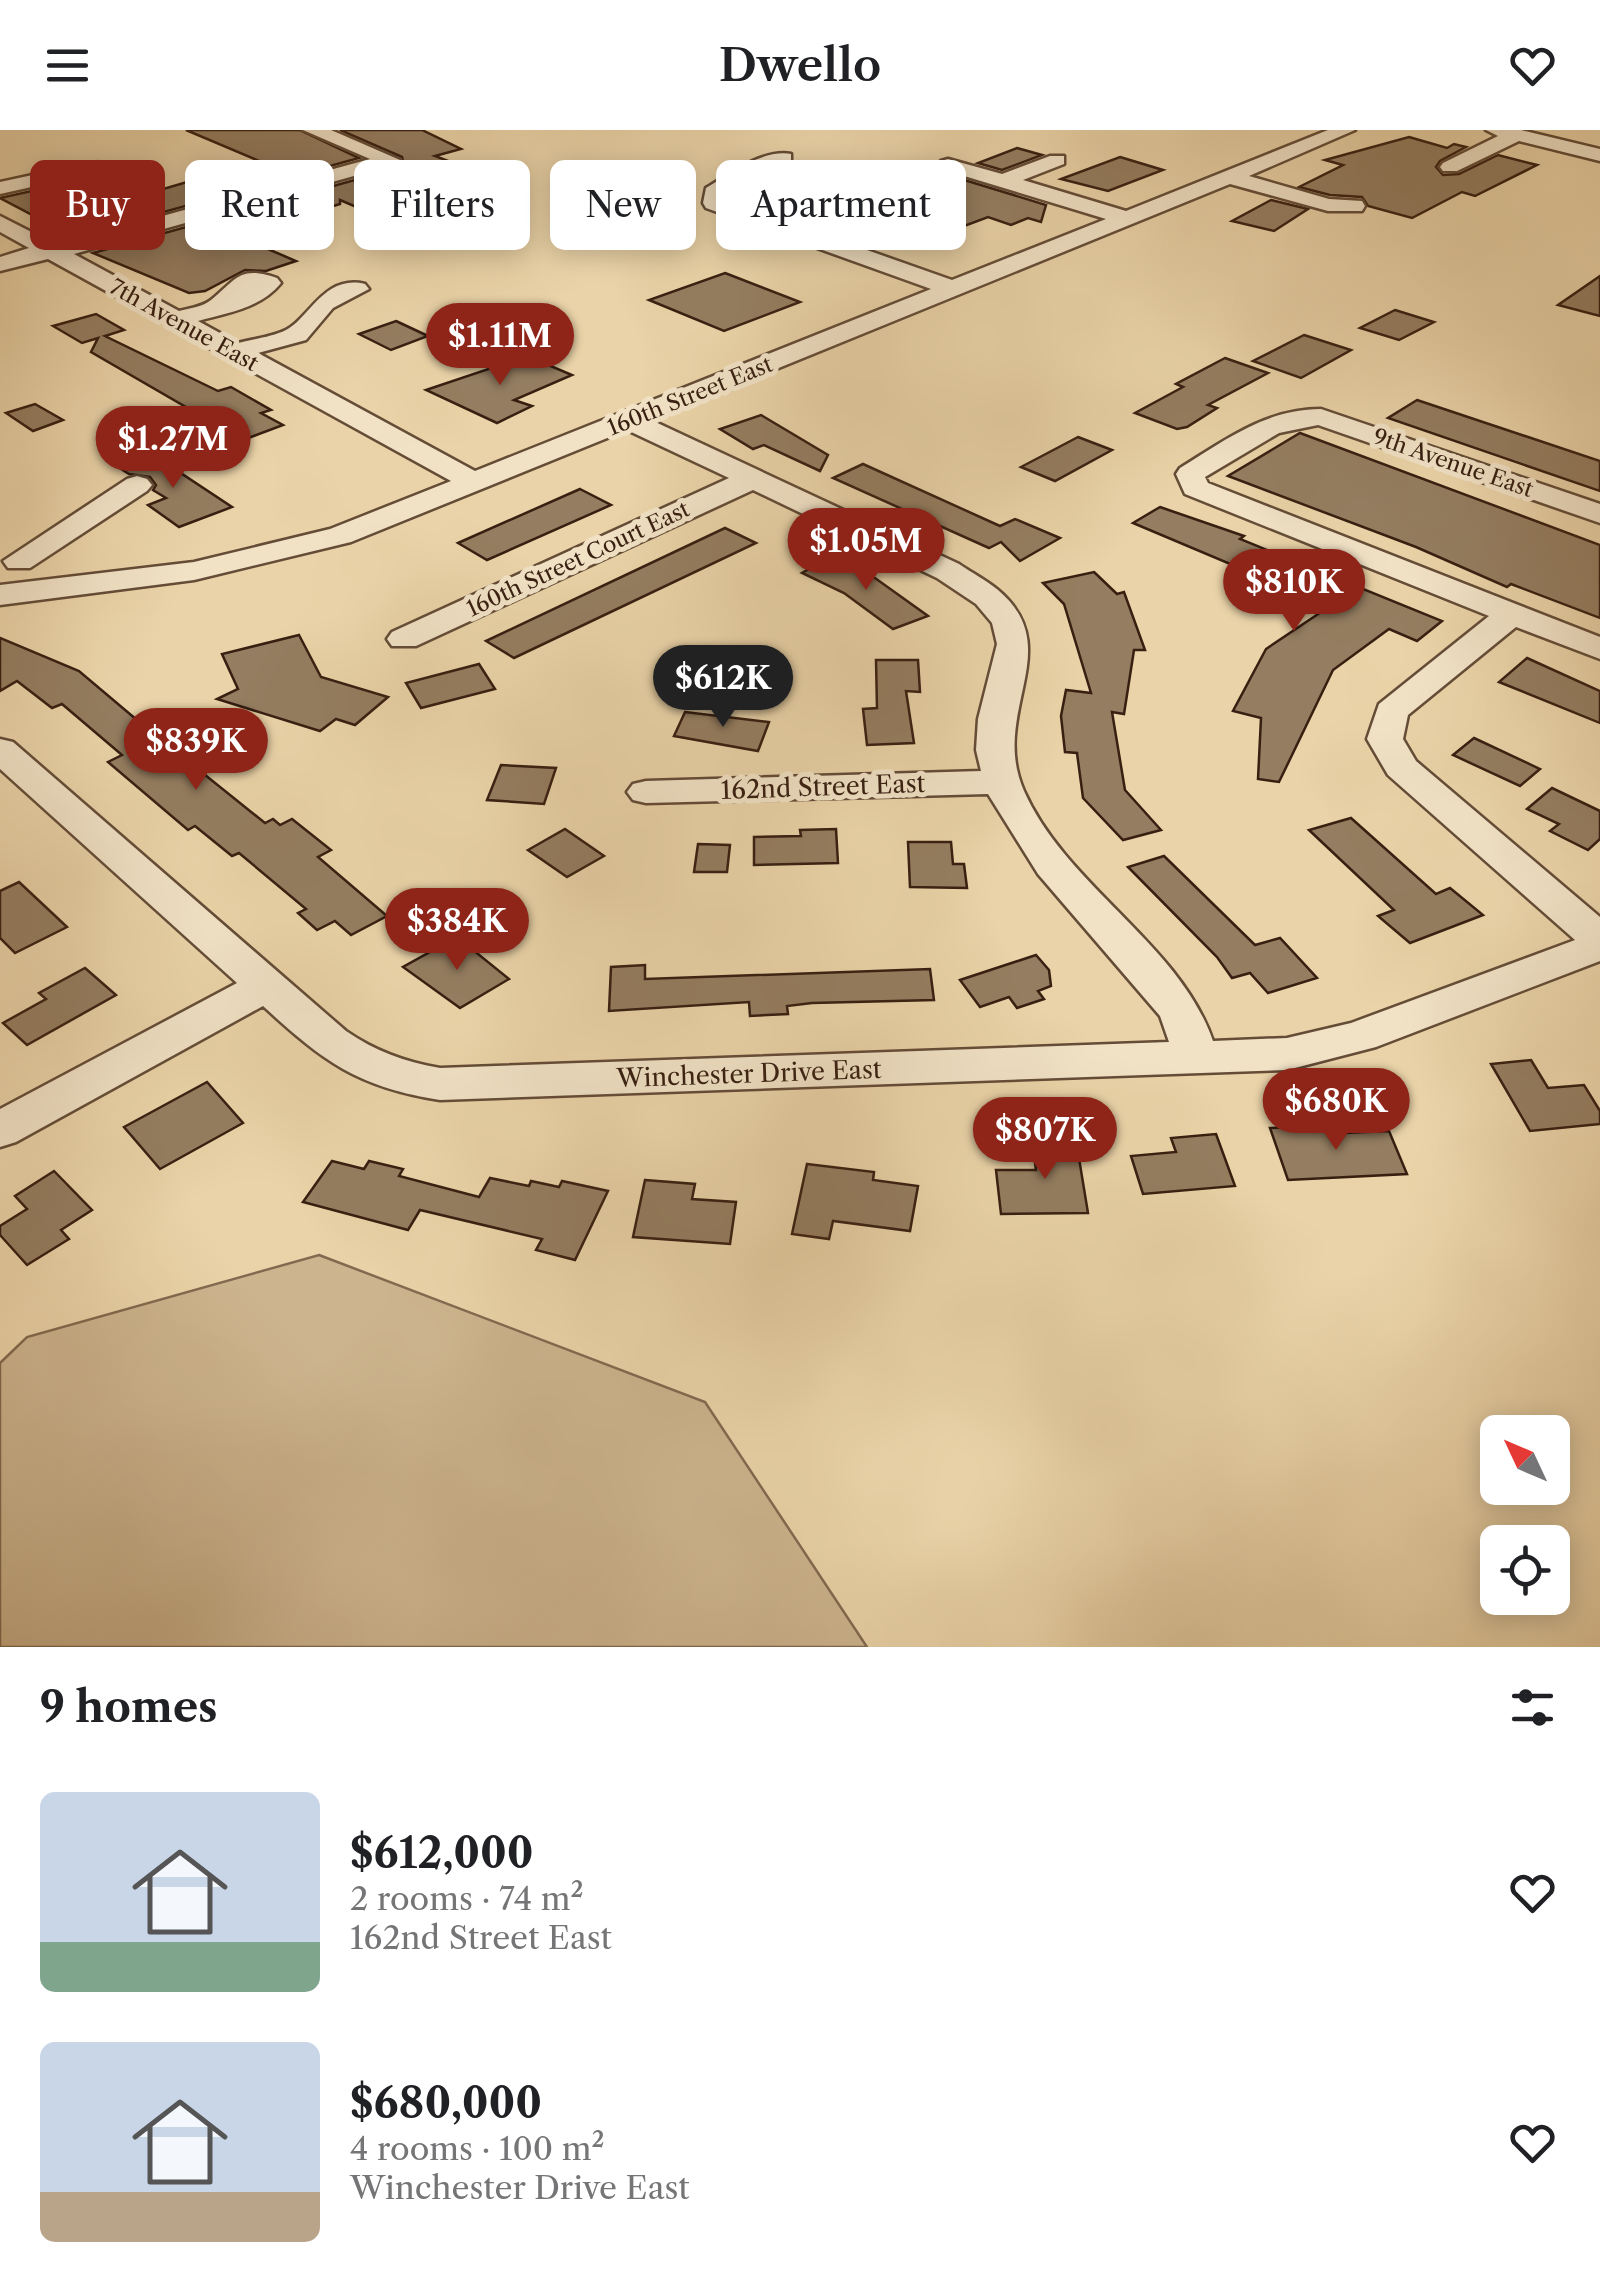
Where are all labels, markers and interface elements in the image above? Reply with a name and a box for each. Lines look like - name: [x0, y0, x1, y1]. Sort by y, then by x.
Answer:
- text: Dwello: [719, 37, 881, 93]
- icon: menu: [40, 38, 95, 93]
- icon: heart: [1505, 38, 1560, 93]
- chip: Buy: [30, 160, 165, 250]
- chip: Rent: [185, 160, 334, 250]
- chip: Filters: [354, 160, 530, 250]
- chip: New: [550, 160, 696, 250]
- chip: Apartment: [716, 160, 966, 250]
- street label: 7th Avenue East: [105, 273, 263, 377]
- pin: $1.11M: [419, 303, 581, 388]
- text: $1.11M: [448, 316, 552, 355]
- street label: 160th Street East: [603, 350, 777, 441]
- pin: $1.27M: [92, 406, 254, 491]
- text: $1.27M: [118, 419, 228, 458]
- street label: 9th Avenue East: [1369, 423, 1537, 503]
- street label: 160th Street Court East: [462, 495, 694, 623]
- pin: $1.05M: [785, 508, 947, 593]
- text: $1.05M: [810, 521, 922, 560]
- pin: $810K: [1224, 549, 1364, 634]
- text: $810K: [1245, 562, 1343, 601]
- pin: $612K: [653, 645, 793, 730]
- text: $612K: [675, 658, 771, 697]
- pin: $839K: [126, 708, 266, 793]
- text: $839K: [146, 721, 246, 760]
- street label: 162nd Street East: [720, 768, 926, 806]
- pin: $384K: [387, 888, 527, 973]
- text: $384K: [407, 901, 507, 940]
- street label: Winchester Drive East: [615, 1054, 882, 1094]
- pin: $680K: [1266, 1068, 1406, 1153]
- text: $680K: [1285, 1081, 1387, 1120]
- pin: $807K: [975, 1097, 1115, 1182]
- text: $807K: [995, 1110, 1095, 1149]
- north arrow: [1480, 1415, 1570, 1505]
- map controls: [1480, 1415, 1570, 1615]
- button: locate: [1480, 1525, 1570, 1615]
- icon: filters: [1505, 1680, 1560, 1735]
- text: 9 homes: [40, 1681, 218, 1733]
- text: $612,000: [350, 1827, 534, 1879]
- icon: home: [120, 1832, 240, 1952]
- icon: heart: [1505, 1865, 1560, 1920]
- text: 2 rooms · 74 m²: [350, 1879, 584, 1918]
- text: 162nd Street East: [350, 1918, 612, 1957]
- text: $680,000: [350, 2077, 542, 2129]
- icon: home: [120, 2082, 240, 2202]
- icon: heart: [1505, 2115, 1560, 2170]
- text: 4 rooms · 100 m²: [350, 2129, 605, 2168]
- text: Winchester Drive East: [350, 2168, 690, 2207]

